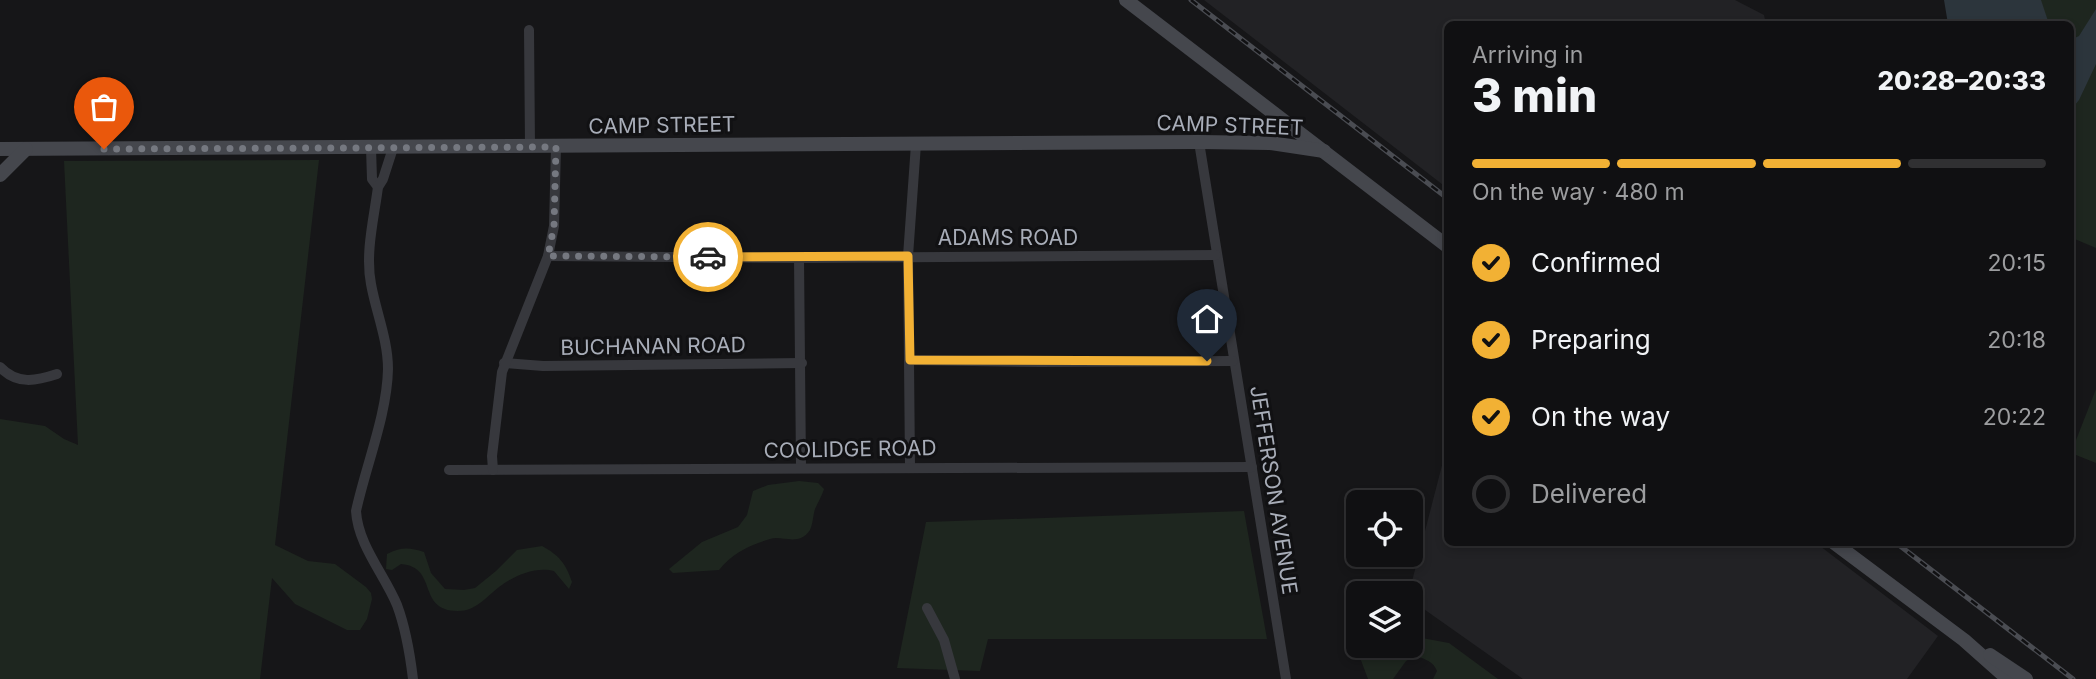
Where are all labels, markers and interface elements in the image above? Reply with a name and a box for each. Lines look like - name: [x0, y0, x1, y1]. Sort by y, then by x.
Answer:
- text: Arriving in: [1472, 41, 1583, 69]
- text: 20:28–20:33: [1878, 65, 2046, 96]
- text: 3 min: [1472, 67, 1597, 123]
- pin: [74, 77, 134, 149]
- icon: bag: [85, 88, 123, 126]
- street label: CAMP STREET: [1156, 110, 1304, 140]
- street label: CAMP STREET: [588, 111, 736, 139]
- text: On the way · 480 m: [1472, 178, 1685, 206]
- courier: [673, 222, 743, 292]
- street label: ADAMS ROAD: [938, 225, 1078, 250]
- icon: car: [689, 238, 727, 276]
- icon: check: [1472, 244, 1510, 282]
- text: Confirmed: [1531, 247, 1661, 278]
- text: 20:15: [1988, 249, 2046, 277]
- pin: [1177, 289, 1237, 361]
- icon: home: [1188, 300, 1226, 338]
- icon: check: [1472, 321, 1510, 359]
- text: Preparing: [1531, 324, 1651, 355]
- text: 20:18: [1987, 326, 2046, 354]
- street label: BUCHANAN ROAD: [560, 332, 746, 360]
- street label: JEFFERSON AVENUE: [1245, 384, 1303, 596]
- icon: check: [1472, 398, 1510, 436]
- text: On the way: [1531, 401, 1670, 432]
- text: 20:22: [1983, 403, 2046, 431]
- street label: COOLIDGE ROAD: [763, 435, 937, 463]
- text: Delivered: [1531, 478, 1647, 509]
- map controls: [1346, 490, 1423, 658]
- button: locate: [1346, 490, 1423, 567]
- button: layers: [1346, 581, 1423, 658]

